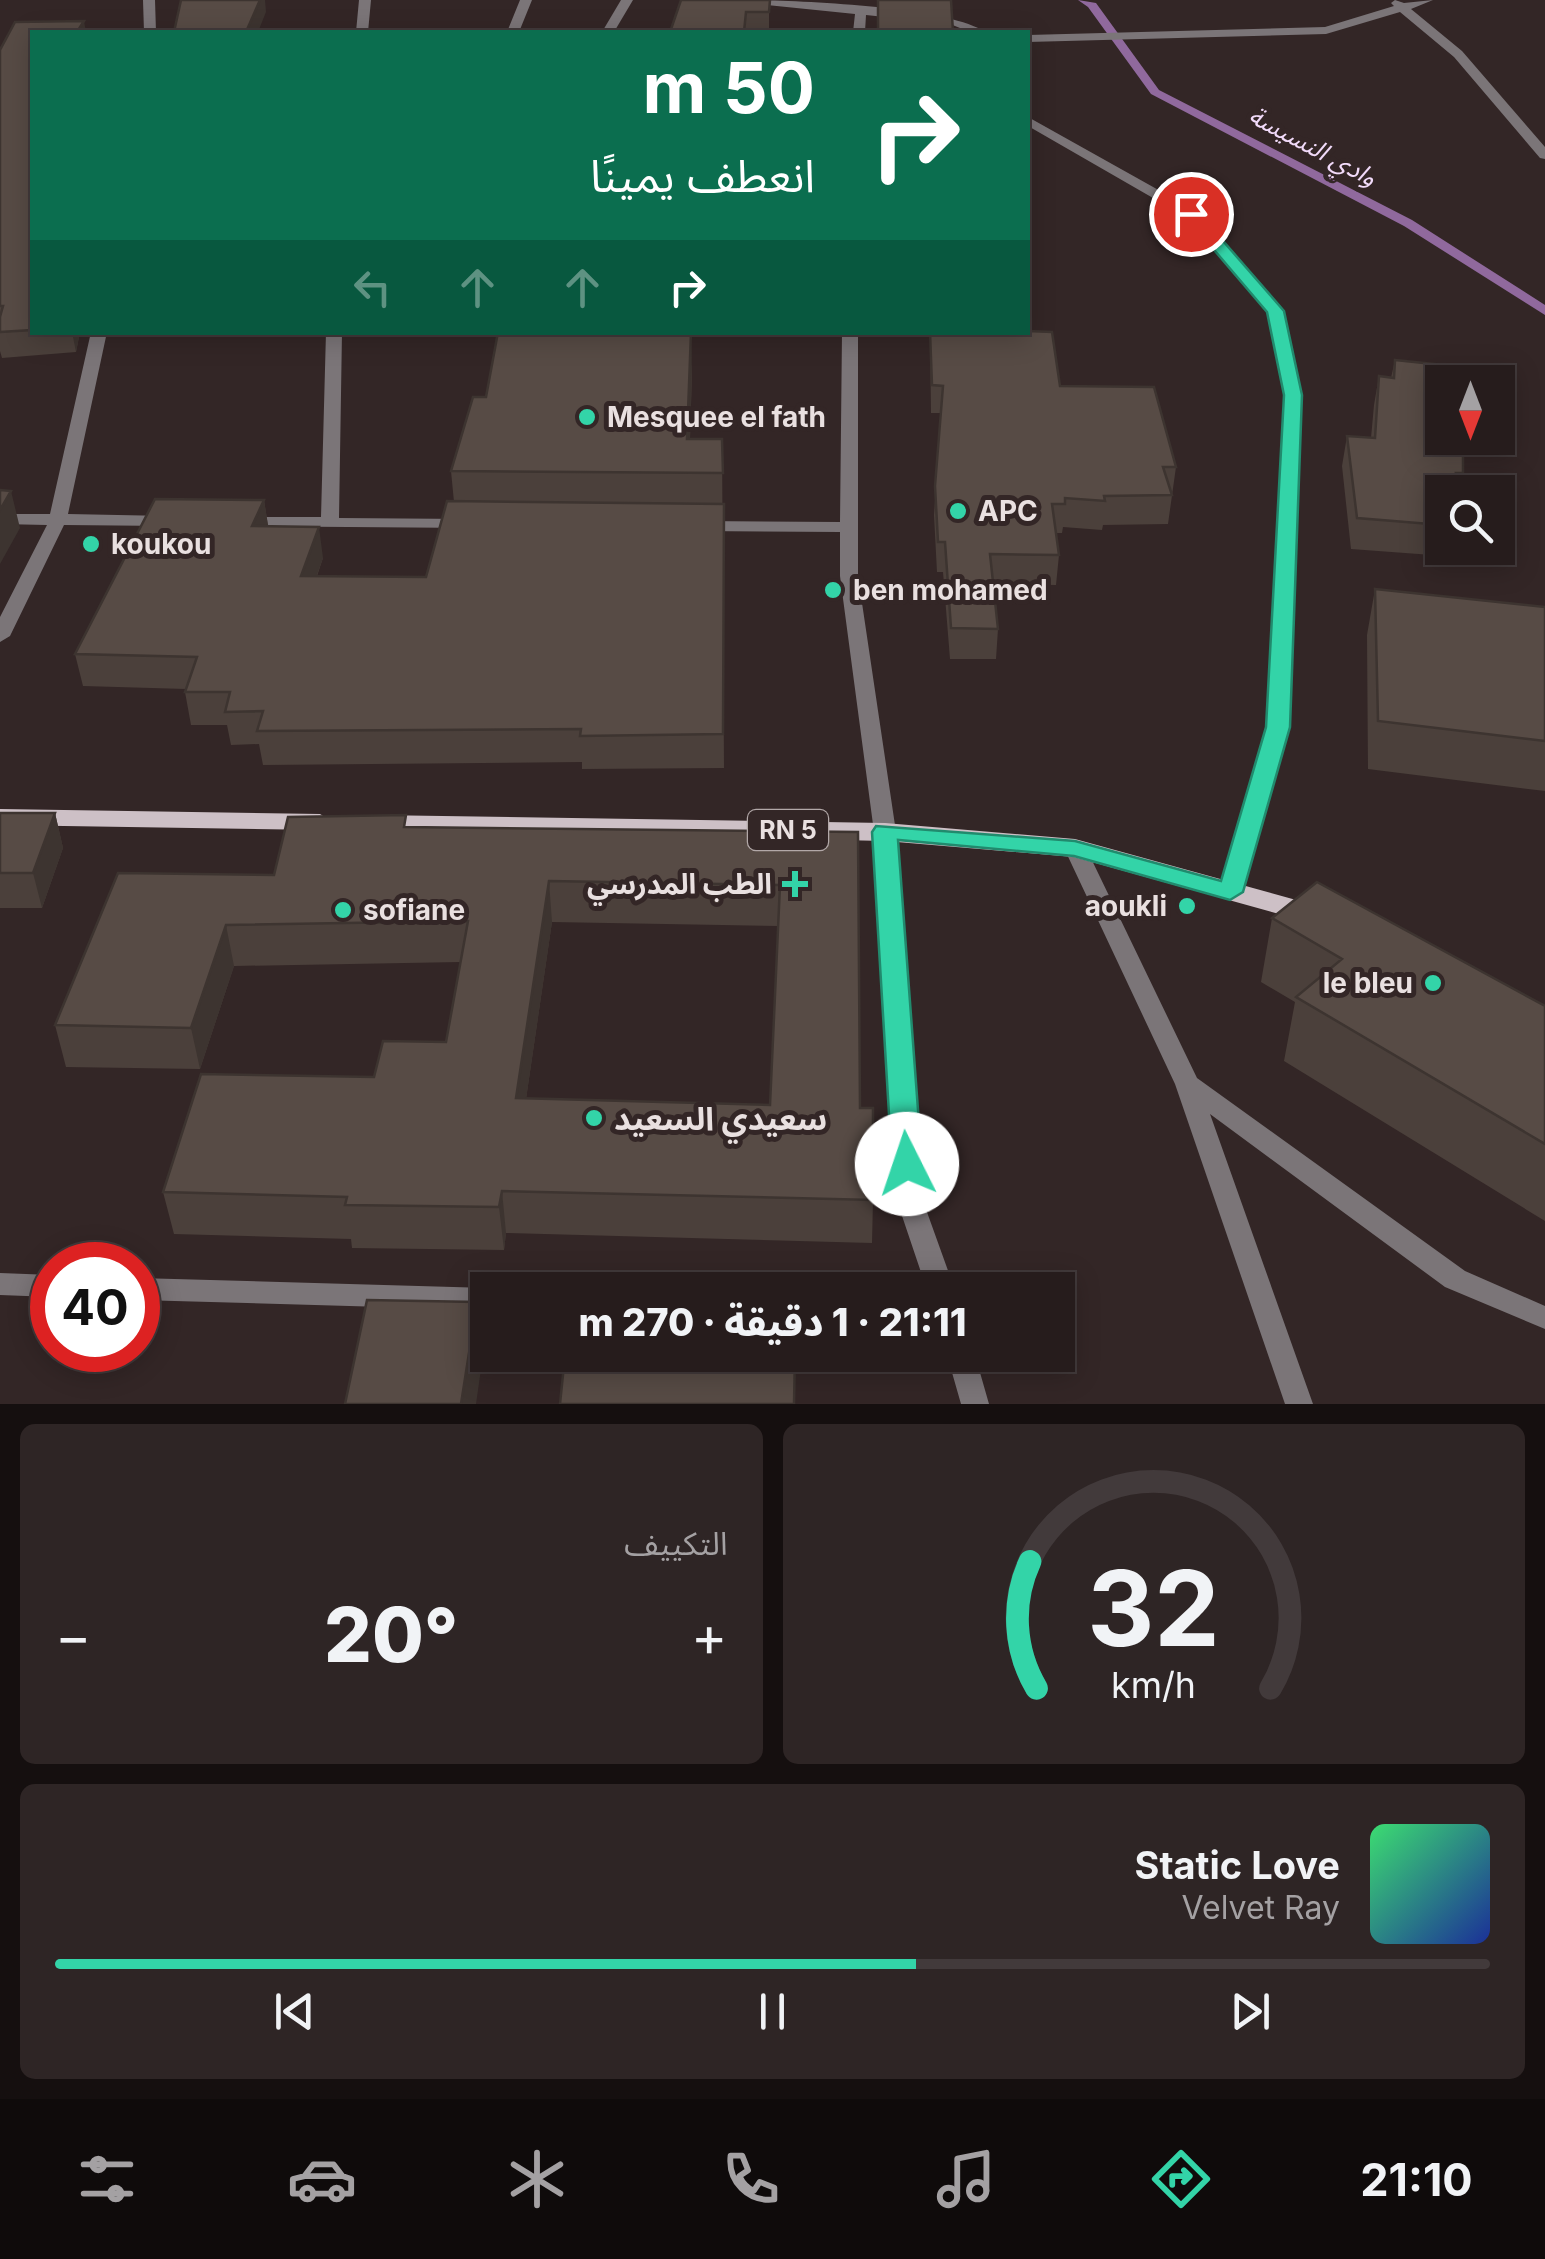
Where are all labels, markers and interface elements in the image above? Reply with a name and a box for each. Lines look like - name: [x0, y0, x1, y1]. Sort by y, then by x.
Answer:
- text: 50 m: [643, 45, 815, 130]
- icon: right: [850, 70, 980, 200]
- water label: وادي النسيسة: [1242, 100, 1382, 196]
- text: انعطف يمينًا: [590, 148, 815, 203]
- pin: [1149, 172, 1234, 257]
- icon: arrive: [1164, 187, 1219, 242]
- icon: left: [345, 260, 400, 315]
- icon: ahead: [450, 260, 505, 315]
- icon: ahead: [555, 260, 610, 315]
- icon: right: [660, 260, 715, 315]
- north arrow: [1425, 365, 1515, 455]
- map controls: [1425, 365, 1515, 565]
- place label: Mesquee el fath: [607, 400, 826, 434]
- marker: Mesquee el fath: [576, 406, 598, 428]
- button: search: [1425, 475, 1515, 565]
- place label: APC: [978, 494, 1038, 528]
- marker: APC: [947, 500, 969, 522]
- place label: koukou: [111, 527, 211, 561]
- marker: koukou: [80, 533, 102, 555]
- place label: ben mohamed: [853, 573, 1048, 607]
- marker: ben mohamed: [822, 579, 844, 601]
- road number: RN 5: [748, 810, 828, 850]
- place label: الطب المدرسي: [587, 867, 772, 906]
- marker: الطب المدرسي: [782, 871, 808, 897]
- place label: aoukli: [1085, 889, 1167, 923]
- place label: sofiane: [363, 893, 465, 927]
- marker: aoukli: [1176, 895, 1198, 917]
- marker: sofiane: [332, 899, 354, 921]
- place label: le bleu: [1323, 966, 1413, 1000]
- marker: le bleu: [1422, 972, 1444, 994]
- place label: سعيدي السعيد: [614, 1099, 827, 1144]
- marker: سعيدي السعيد: [583, 1107, 605, 1129]
- position arrow: [855, 1112, 959, 1216]
- speed limit sign: 40: [30, 1242, 160, 1372]
- text: 21:11 · 1 دقيقة · 270 m: [578, 1299, 967, 1345]
- text: التكييف: [624, 1524, 728, 1563]
- text: 32: [1087, 1545, 1220, 1671]
- text: 20°: [324, 1589, 458, 1680]
- text: −: [55, 1603, 91, 1669]
- text: +: [691, 1603, 727, 1669]
- text: km/h: [1111, 1663, 1196, 1707]
- text: Static Love: [1135, 1842, 1340, 1888]
- text: Velvet Ray: [1182, 1888, 1340, 1927]
- icon: previous: [267, 1984, 322, 2039]
- icon: pause: [745, 1984, 800, 2039]
- icon: next: [1223, 1984, 1278, 2039]
- icon: filters: [72, 2144, 142, 2214]
- icon: car: [287, 2144, 357, 2214]
- icon: climate: [502, 2144, 572, 2214]
- icon: phone: [716, 2144, 786, 2214]
- icon: music: [931, 2144, 1001, 2214]
- icon: directions: [1146, 2144, 1216, 2214]
- text: 21:10: [1360, 2152, 1473, 2207]

